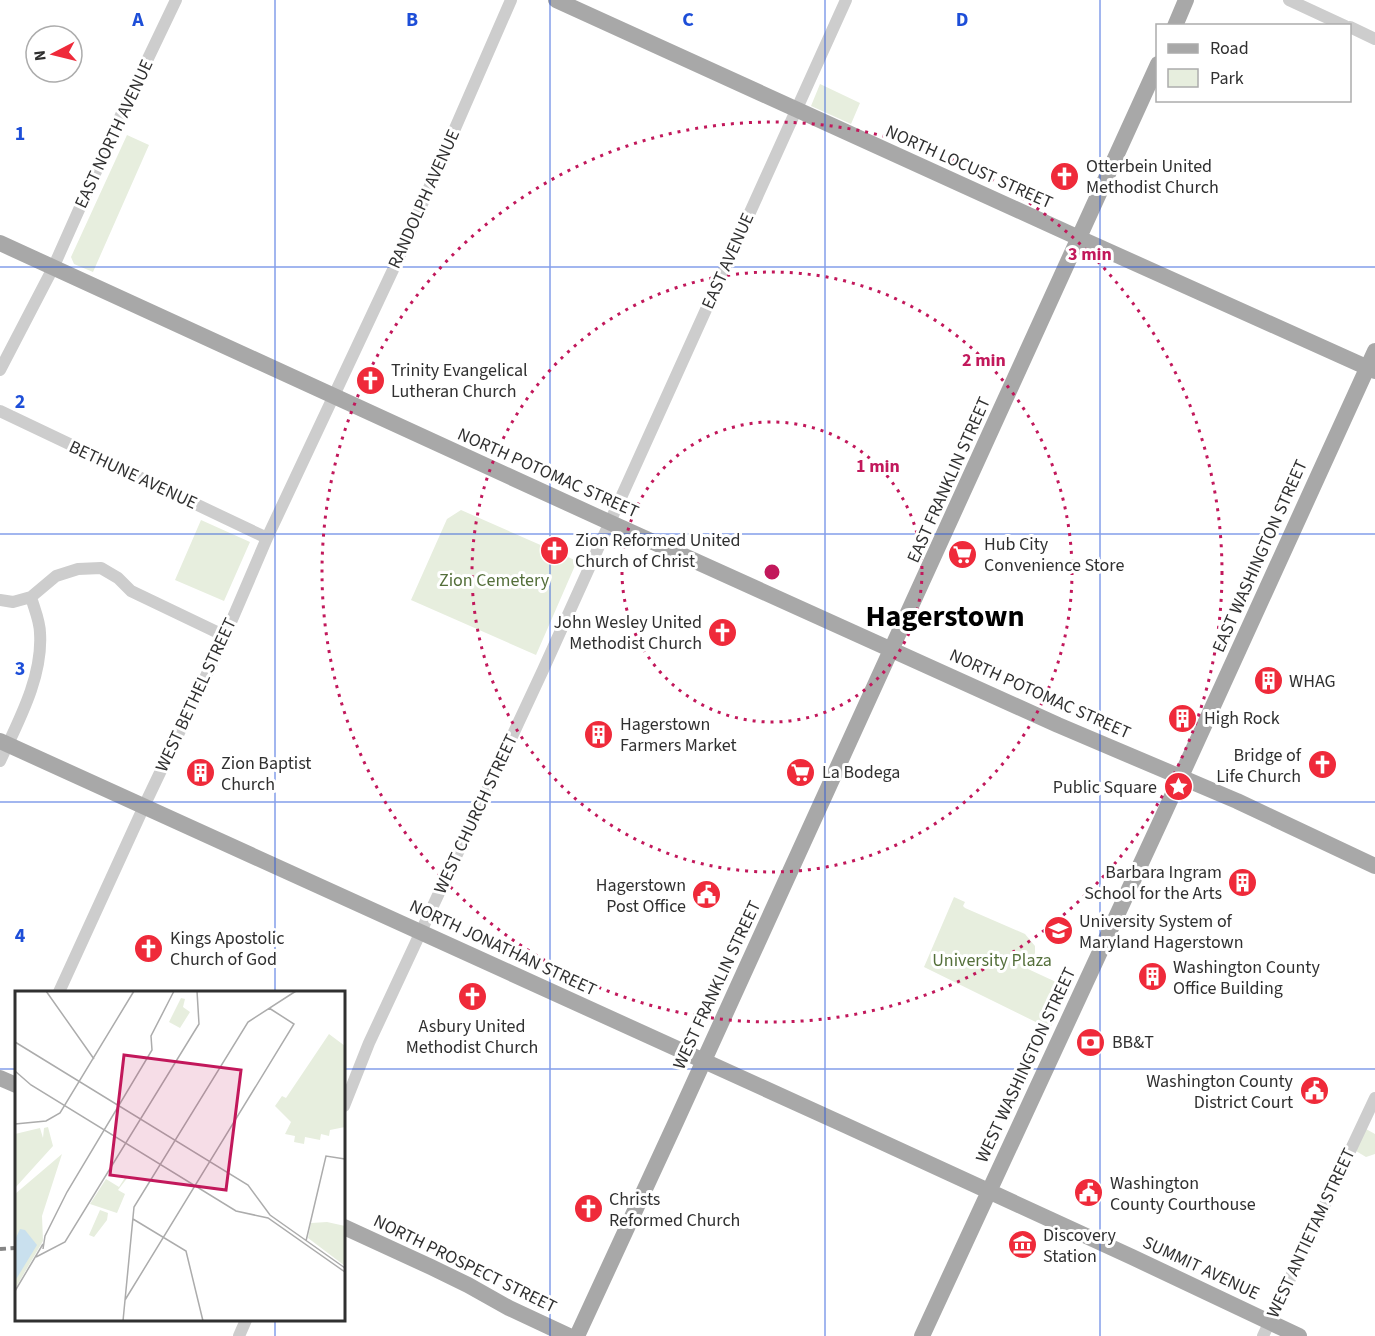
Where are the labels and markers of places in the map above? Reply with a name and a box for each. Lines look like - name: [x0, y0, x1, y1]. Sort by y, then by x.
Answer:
- place label: Otterbein United Methodist Church: [1086, 154, 1219, 200]
- church icon: Otterbein United Methodist Church: [1049, 160, 1081, 192]
- place label: Trinity Evangelical Lutheran Church: [391, 358, 528, 404]
- church icon: Trinity Evangelical Lutheran Church: [354, 364, 386, 396]
- place label: Zion Reformed United Church of Christ: [575, 528, 740, 574]
- place label: Hub City Convenience Store: [984, 532, 1124, 578]
- church icon: Zion Reformed United Church of Christ: [538, 534, 570, 566]
- supermarket icon: Hub City Convenience Store: [947, 538, 979, 570]
- centre of rings: [762, 562, 782, 582]
- place label: John Wesley United Methodist Church: [554, 610, 702, 656]
- church icon: John Wesley United Methodist Church: [707, 616, 739, 648]
- building icon: WHAG: [1252, 665, 1284, 697]
- place label: WHAG: [1289, 669, 1336, 694]
- building icon: High Rock: [1167, 702, 1199, 734]
- place label: High Rock: [1204, 706, 1280, 731]
- place label: Hagerstown Farmers Market: [620, 712, 737, 758]
- building icon: Hagerstown Farmers Market: [583, 718, 615, 750]
- place label: Bridge of Life Church: [1216, 743, 1302, 789]
- church icon: Bridge of Life Church: [1306, 749, 1338, 781]
- place label: Zion Baptist Church: [221, 751, 311, 797]
- supermarket icon: La Bodega: [785, 756, 817, 788]
- building icon: Zion Baptist Church: [184, 757, 216, 789]
- place label: La Bodega: [822, 760, 900, 785]
- place icon: Public Square: [1162, 771, 1194, 803]
- place label: Public Square: [1053, 775, 1157, 800]
- place label: Barbara Ingram School for the Arts: [1084, 860, 1222, 906]
- building icon: Barbara Ingram School for the Arts: [1227, 866, 1259, 898]
- place label: Hagerstown Post Office: [596, 873, 686, 919]
- public building icon: Hagerstown Post Office: [691, 879, 723, 911]
- place label: University System of Maryland Hagerstown: [1079, 909, 1244, 955]
- school or university icon: University System of Maryland Hagerstown: [1042, 915, 1074, 947]
- place label: Kings Apostolic Church of God: [170, 926, 284, 972]
- church icon: Kings Apostolic Church of God: [133, 932, 165, 964]
- place label: Washington County Office Building: [1173, 955, 1320, 1001]
- building icon: Washington County Office Building: [1136, 961, 1168, 993]
- church icon: Asbury United Methodist Church: [456, 981, 488, 1013]
- place label: Asbury United Methodist Church: [406, 1014, 538, 1060]
- bank icon: BB&T: [1075, 1026, 1107, 1058]
- place label: BB&T: [1112, 1030, 1154, 1055]
- place label: Washington County District Court: [1146, 1069, 1294, 1115]
- public building icon: Washington County District Court: [1298, 1075, 1330, 1107]
- place label: Washington County Courthouse: [1110, 1171, 1256, 1217]
- public building icon: Washington County Courthouse: [1073, 1177, 1105, 1209]
- place label: Christs Reformed Church: [609, 1187, 740, 1233]
- church icon: Christs Reformed Church: [572, 1193, 604, 1225]
- place label: Discovery Station: [1043, 1223, 1117, 1269]
- museum icon: Discovery Station: [1006, 1229, 1038, 1261]

